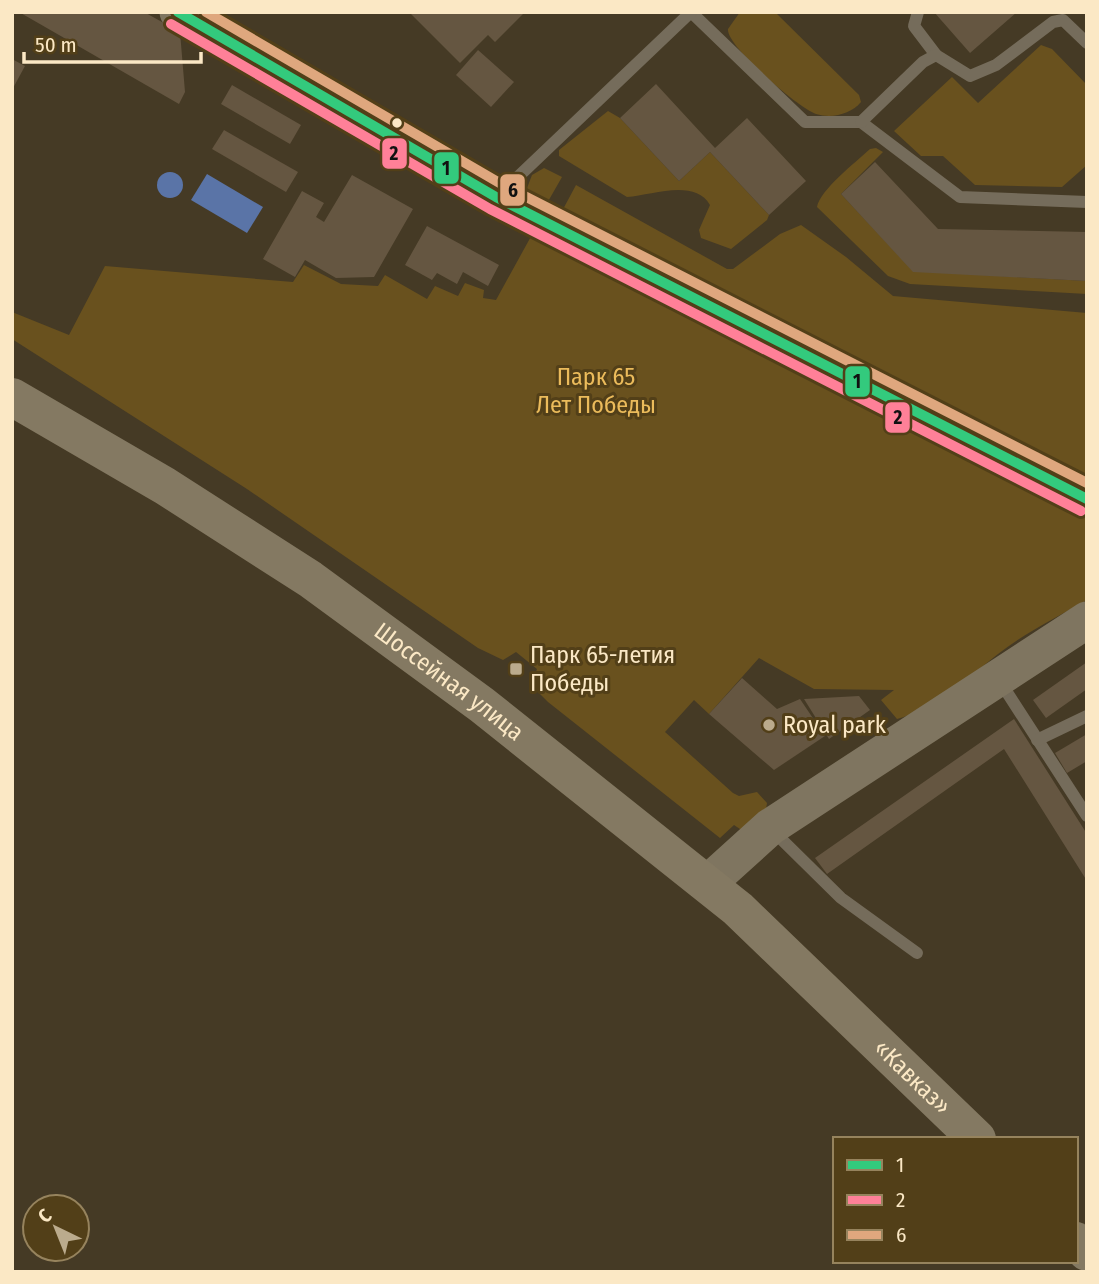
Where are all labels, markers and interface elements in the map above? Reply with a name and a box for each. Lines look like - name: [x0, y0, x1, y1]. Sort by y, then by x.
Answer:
- scale bar: [24, 21, 201, 65]
- text: 50 m: [35, 32, 77, 58]
- unlabelled marker: [390, 116, 404, 130]
- line badge: 2: [381, 137, 408, 170]
- text: 2: [389, 142, 399, 165]
- line badge: 1: [433, 151, 460, 185]
- text: 1: [442, 157, 450, 180]
- line badge: 6: [499, 173, 526, 207]
- text: 6: [508, 179, 518, 202]
- park label: Парк 65 Лет Победы: [536, 363, 656, 419]
- line badge: 1: [844, 365, 871, 398]
- text: 1: [853, 370, 861, 393]
- line badge: 2: [884, 401, 911, 434]
- text: 2: [893, 406, 903, 429]
- street label: Шоссейная улица: [369, 617, 529, 747]
- place label: Парк 65-летия Победы: [530, 641, 675, 697]
- marker: Парк 65-летия Победы: [508, 661, 524, 677]
- place label: Royal park: [783, 711, 887, 739]
- marker: Royal park: [761, 717, 777, 733]
- street label: «Кавказ»: [868, 1034, 957, 1120]
- legend: [833, 1137, 1078, 1263]
- text: 1: [896, 1152, 904, 1178]
- text: 2: [896, 1187, 905, 1213]
- north arrow: [21, 1193, 91, 1263]
- text: С: [33, 1204, 56, 1228]
- text: 6: [896, 1222, 906, 1248]

